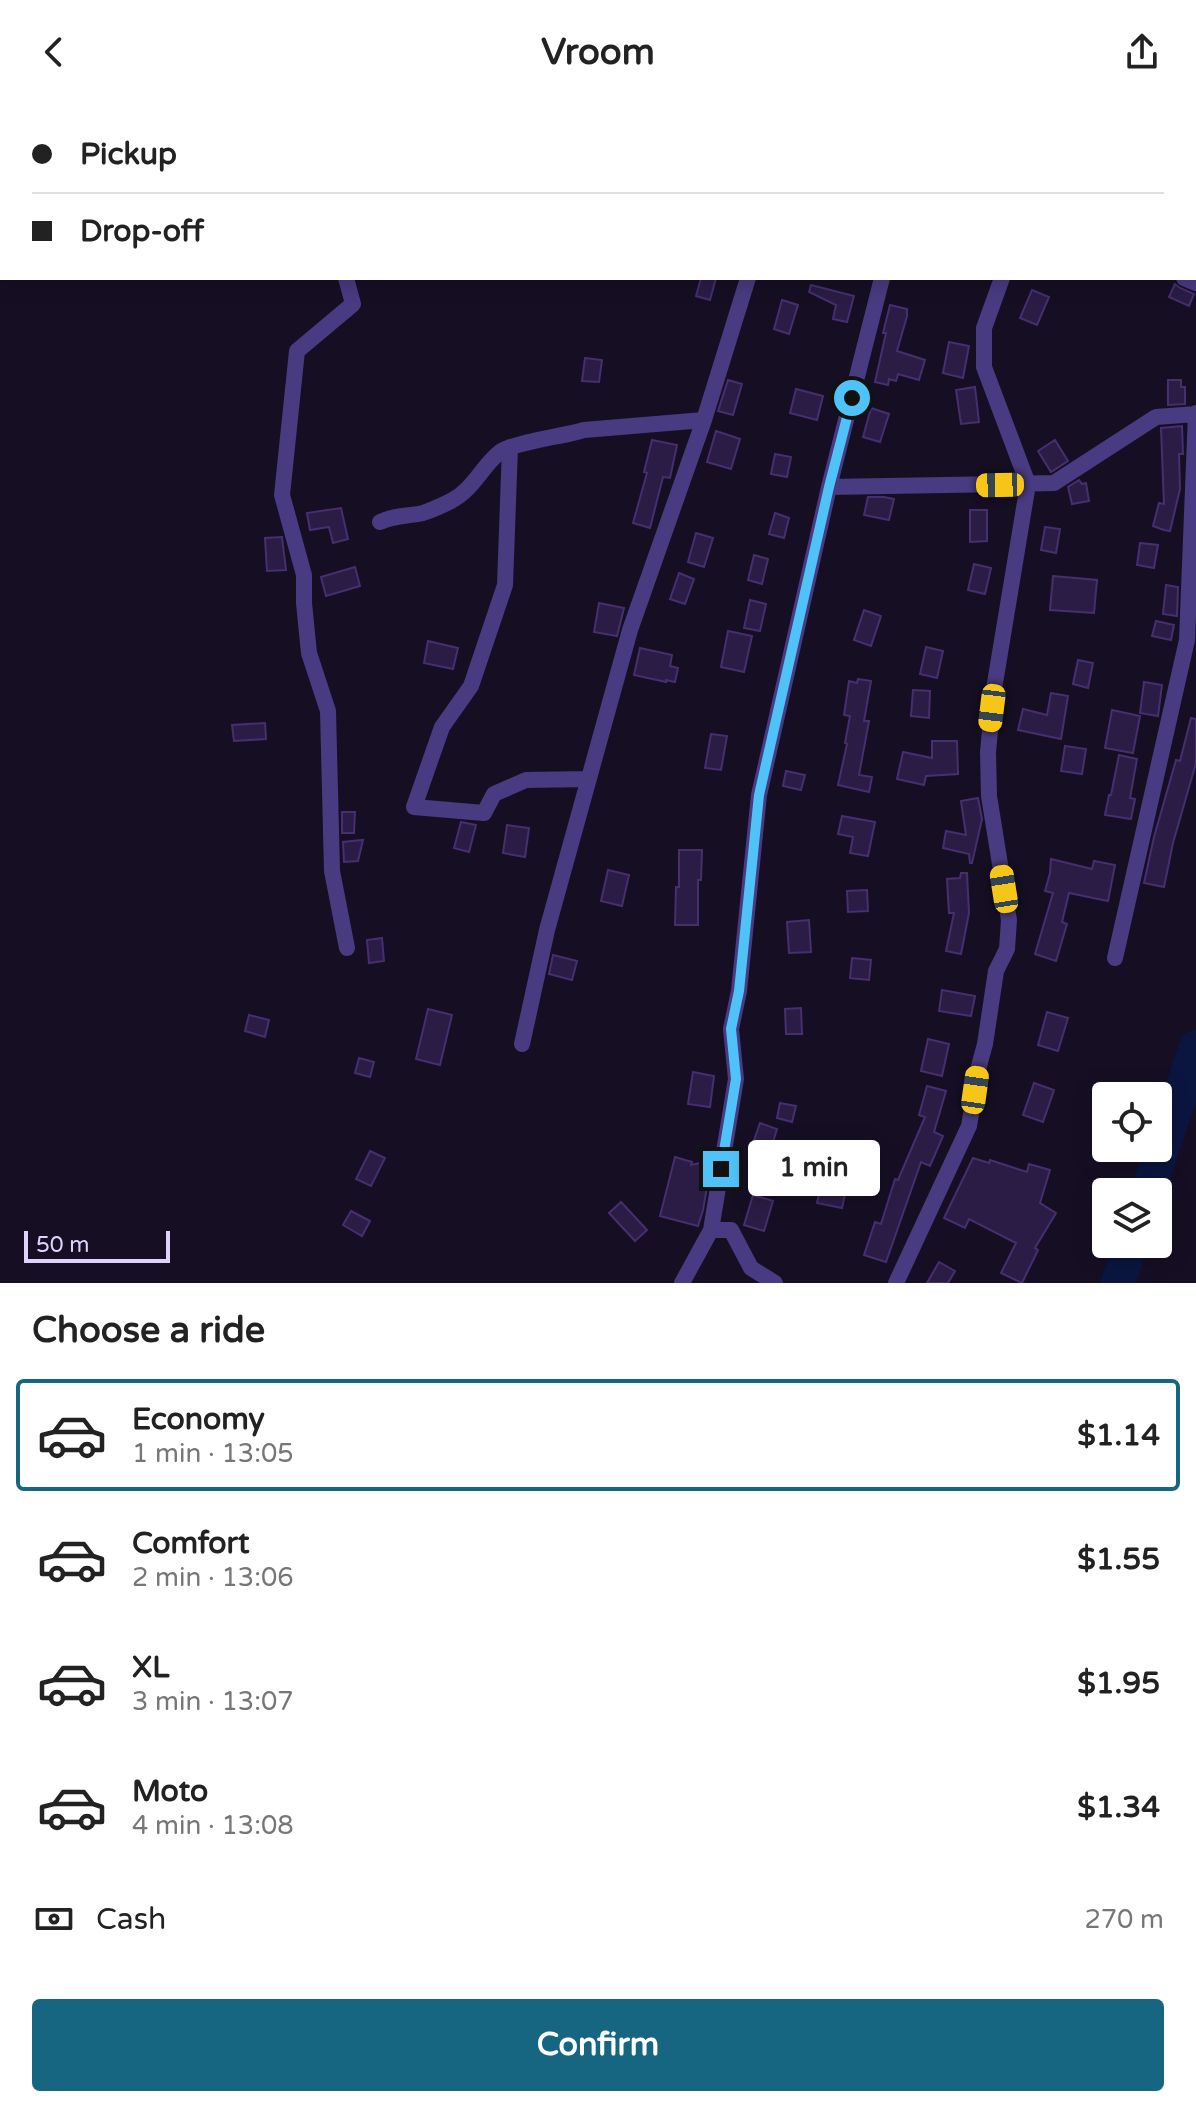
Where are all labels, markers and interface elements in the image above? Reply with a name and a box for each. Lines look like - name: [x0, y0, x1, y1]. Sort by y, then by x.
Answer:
- icon: back: [32, 30, 76, 74]
- icon: share: [1120, 30, 1164, 74]
- text: Vroom: [541, 31, 655, 74]
- text: Pickup: [80, 136, 177, 173]
- text: Drop-off: [80, 213, 204, 250]
- route start: [834, 380, 870, 416]
- car: [976, 473, 1024, 497]
- car: [977, 683, 1007, 733]
- car: [988, 863, 1020, 915]
- car: [960, 1065, 990, 1115]
- map controls: [1092, 1082, 1172, 1258]
- button: locate: [1092, 1082, 1172, 1162]
- callout: 1 min: [749, 1141, 881, 1197]
- route end: [703, 1151, 739, 1187]
- text: 1 min: [779, 1152, 849, 1183]
- button: layers: [1092, 1178, 1172, 1258]
- scale bar: [24, 1227, 170, 1263]
- text: 50 m: [36, 1232, 90, 1258]
- text: Choose a ride: [32, 1309, 265, 1352]
- icon: car: [36, 1399, 108, 1471]
- text: Economy: [132, 1401, 265, 1438]
- text: $1.14: [1077, 1417, 1160, 1454]
- text: 1 min · 13:05: [132, 1438, 294, 1469]
- icon: car: [36, 1523, 108, 1595]
- text: Comfort: [132, 1525, 250, 1562]
- text: $1.55: [1077, 1541, 1160, 1578]
- text: 2 min · 13:06: [132, 1562, 294, 1593]
- icon: car: [36, 1647, 108, 1719]
- text: XL: [132, 1649, 169, 1686]
- text: $1.95: [1077, 1665, 1160, 1702]
- text: 3 min · 13:07: [132, 1686, 294, 1717]
- icon: car: [36, 1771, 108, 1843]
- text: Moto: [132, 1773, 208, 1810]
- text: $1.34: [1077, 1789, 1160, 1826]
- text: 4 min · 13:08: [132, 1810, 294, 1841]
- icon: cash: [32, 1897, 76, 1941]
- text: Cash: [96, 1901, 166, 1938]
- text: 270 m: [1084, 1904, 1164, 1935]
- button: Confirm: [32, 1999, 1164, 2091]

